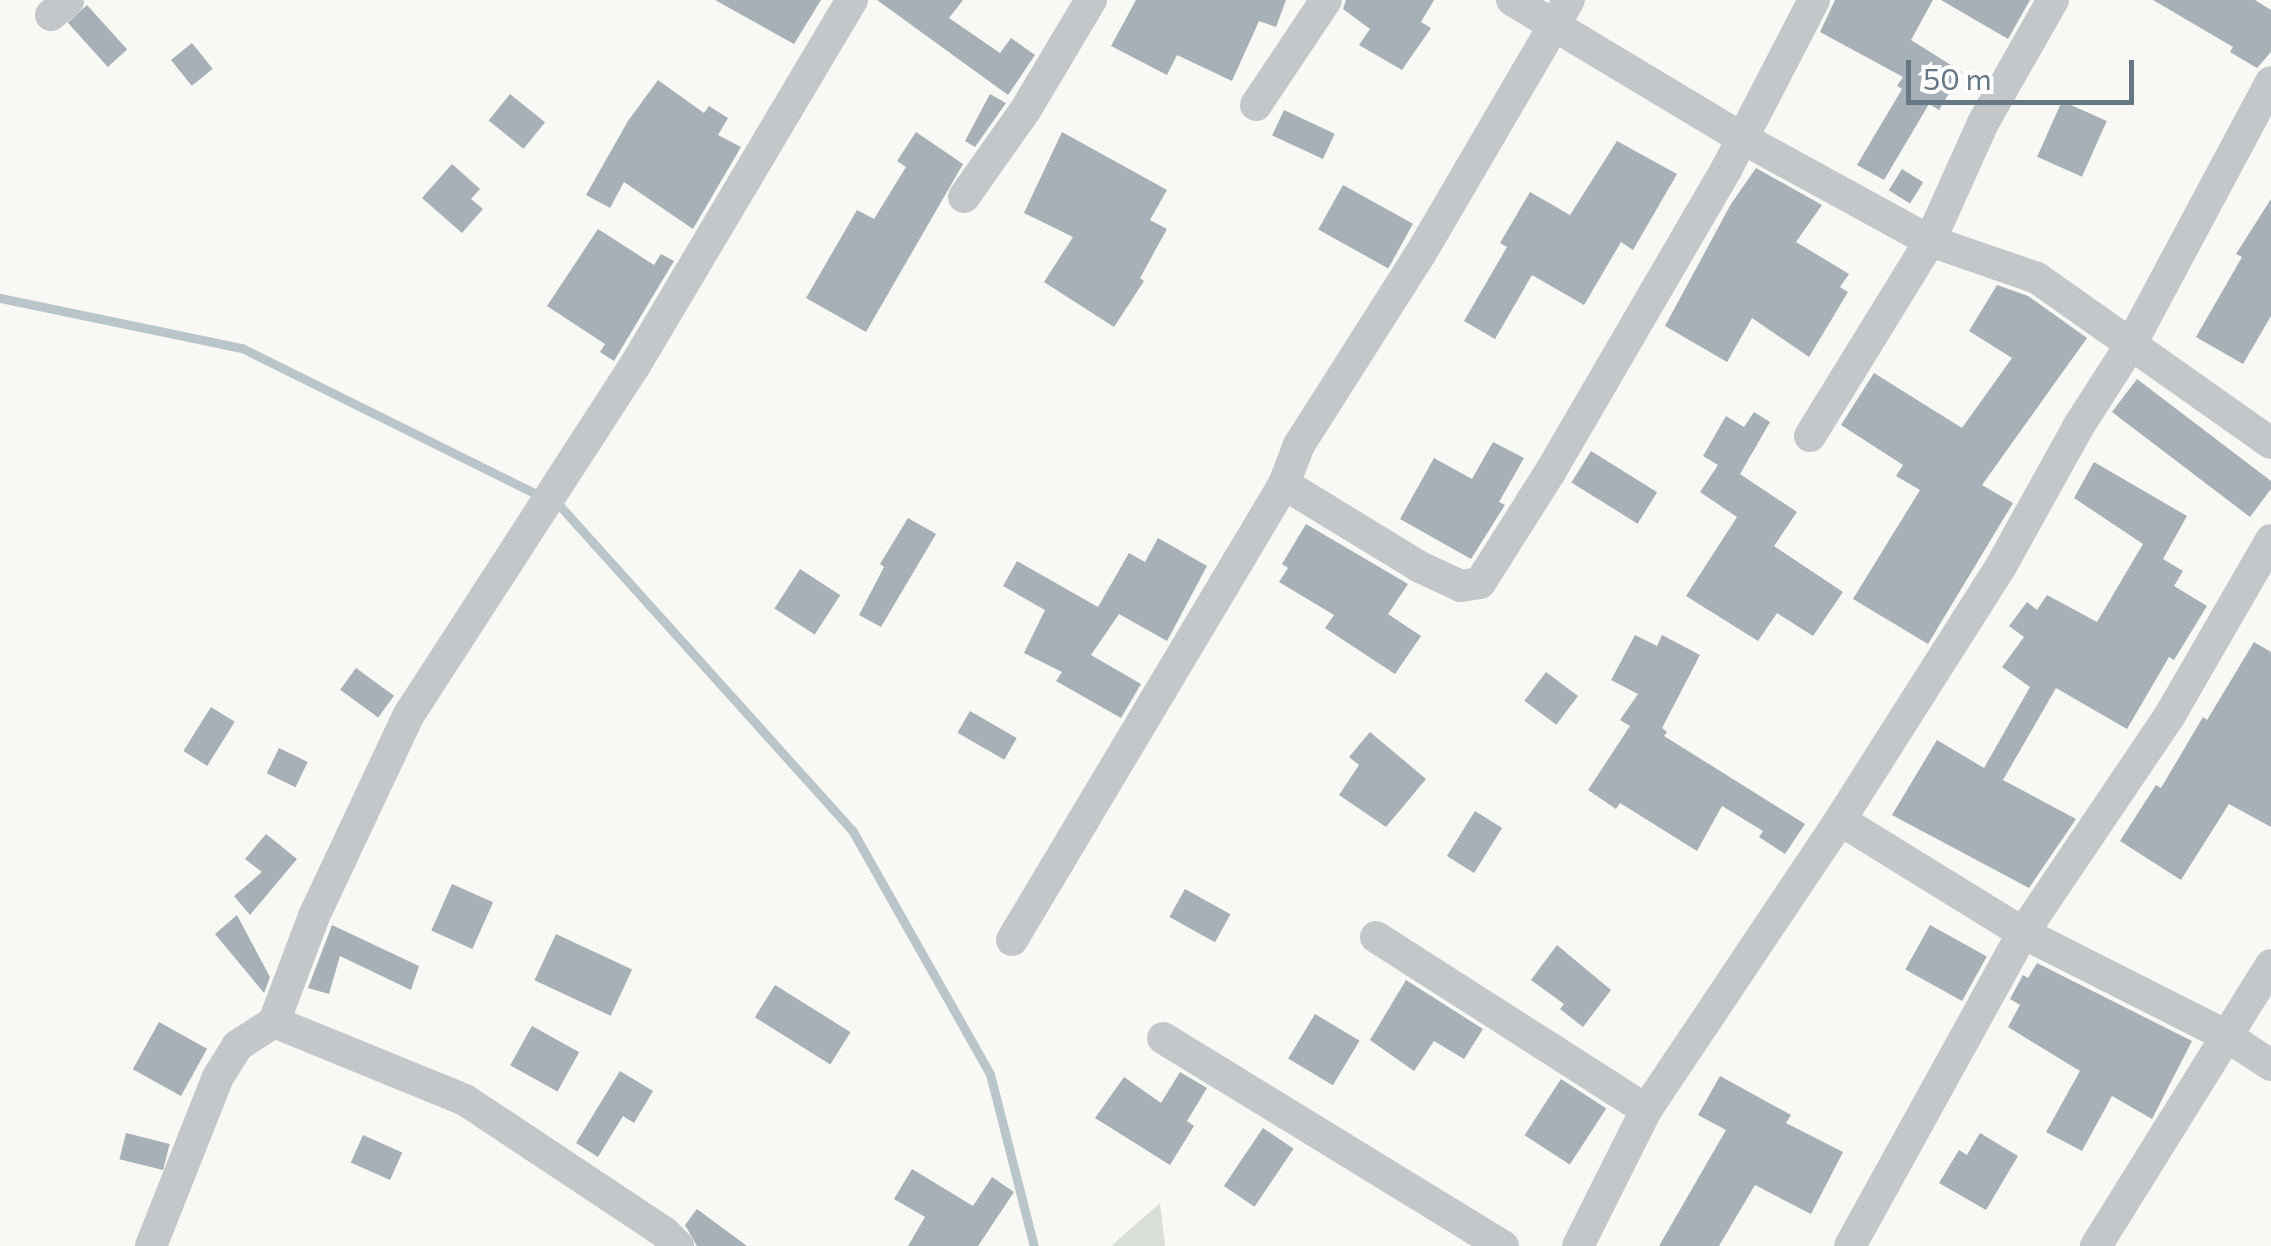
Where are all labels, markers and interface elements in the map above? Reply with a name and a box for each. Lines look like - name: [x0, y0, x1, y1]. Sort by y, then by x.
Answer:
- scale bar: [1911, 40, 2138, 102]
- text: 50 m: [1923, 59, 1992, 96]

